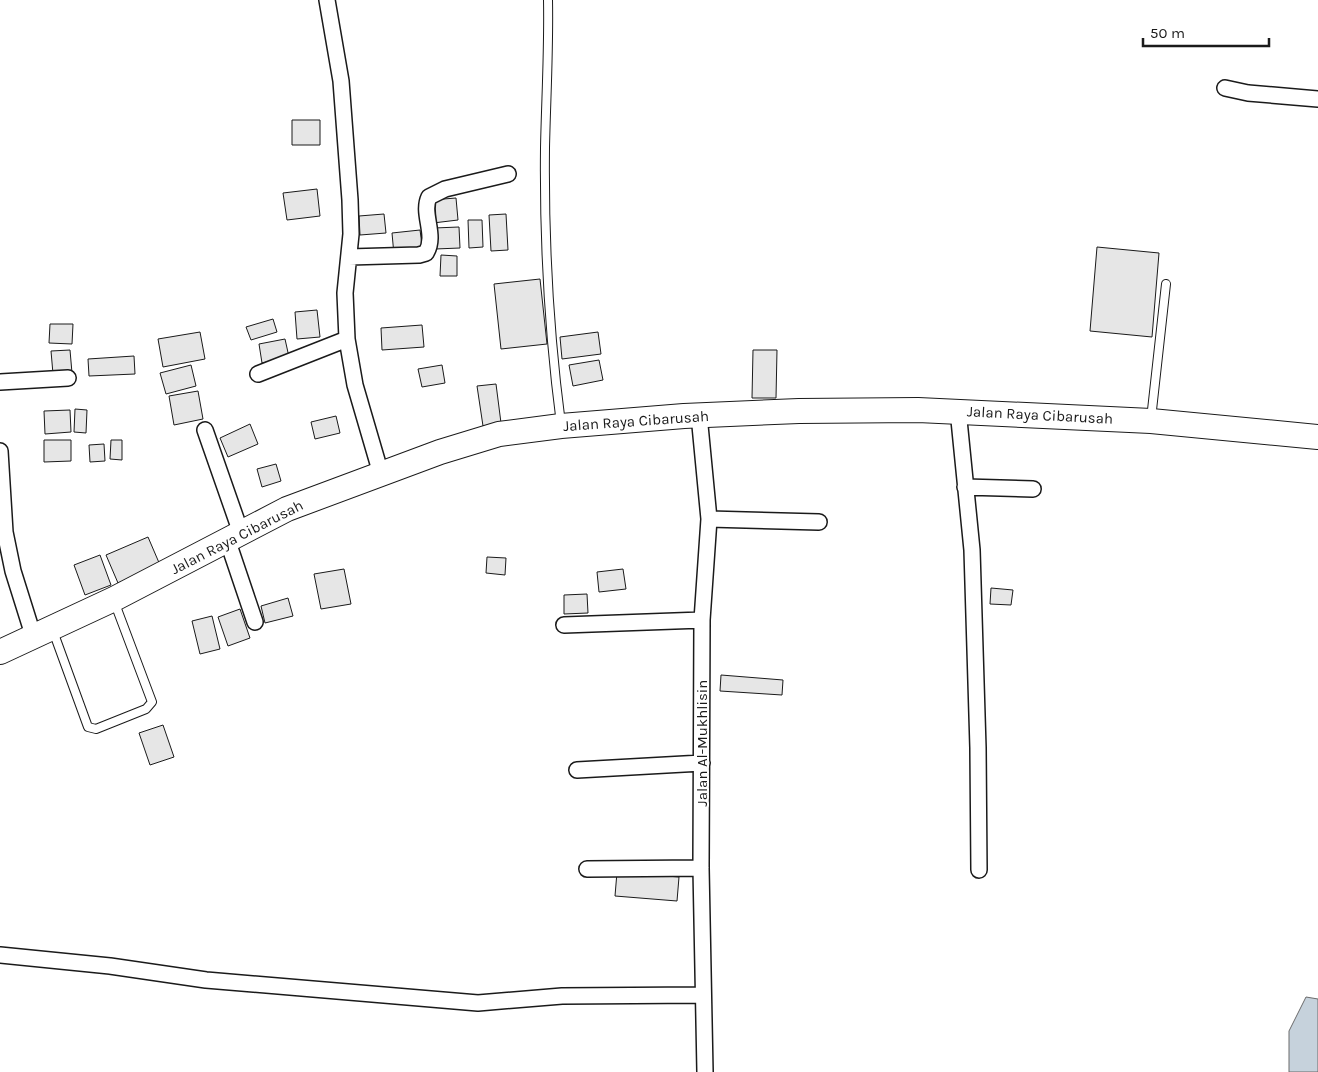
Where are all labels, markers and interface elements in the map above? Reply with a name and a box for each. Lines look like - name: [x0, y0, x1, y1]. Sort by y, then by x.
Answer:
- scale bar: [1143, 15, 1269, 47]
- text: 50 m: [1150, 24, 1185, 42]
- street label: Jalan Raya Cibarusah: [967, 402, 1113, 428]
- street label: Jalan Raya Cibarusah: [562, 407, 710, 435]
- street label: Jalan Raya Cibarusah: [168, 496, 306, 578]
- street label: Jalan Al-Mukhlisin: [693, 680, 711, 806]

